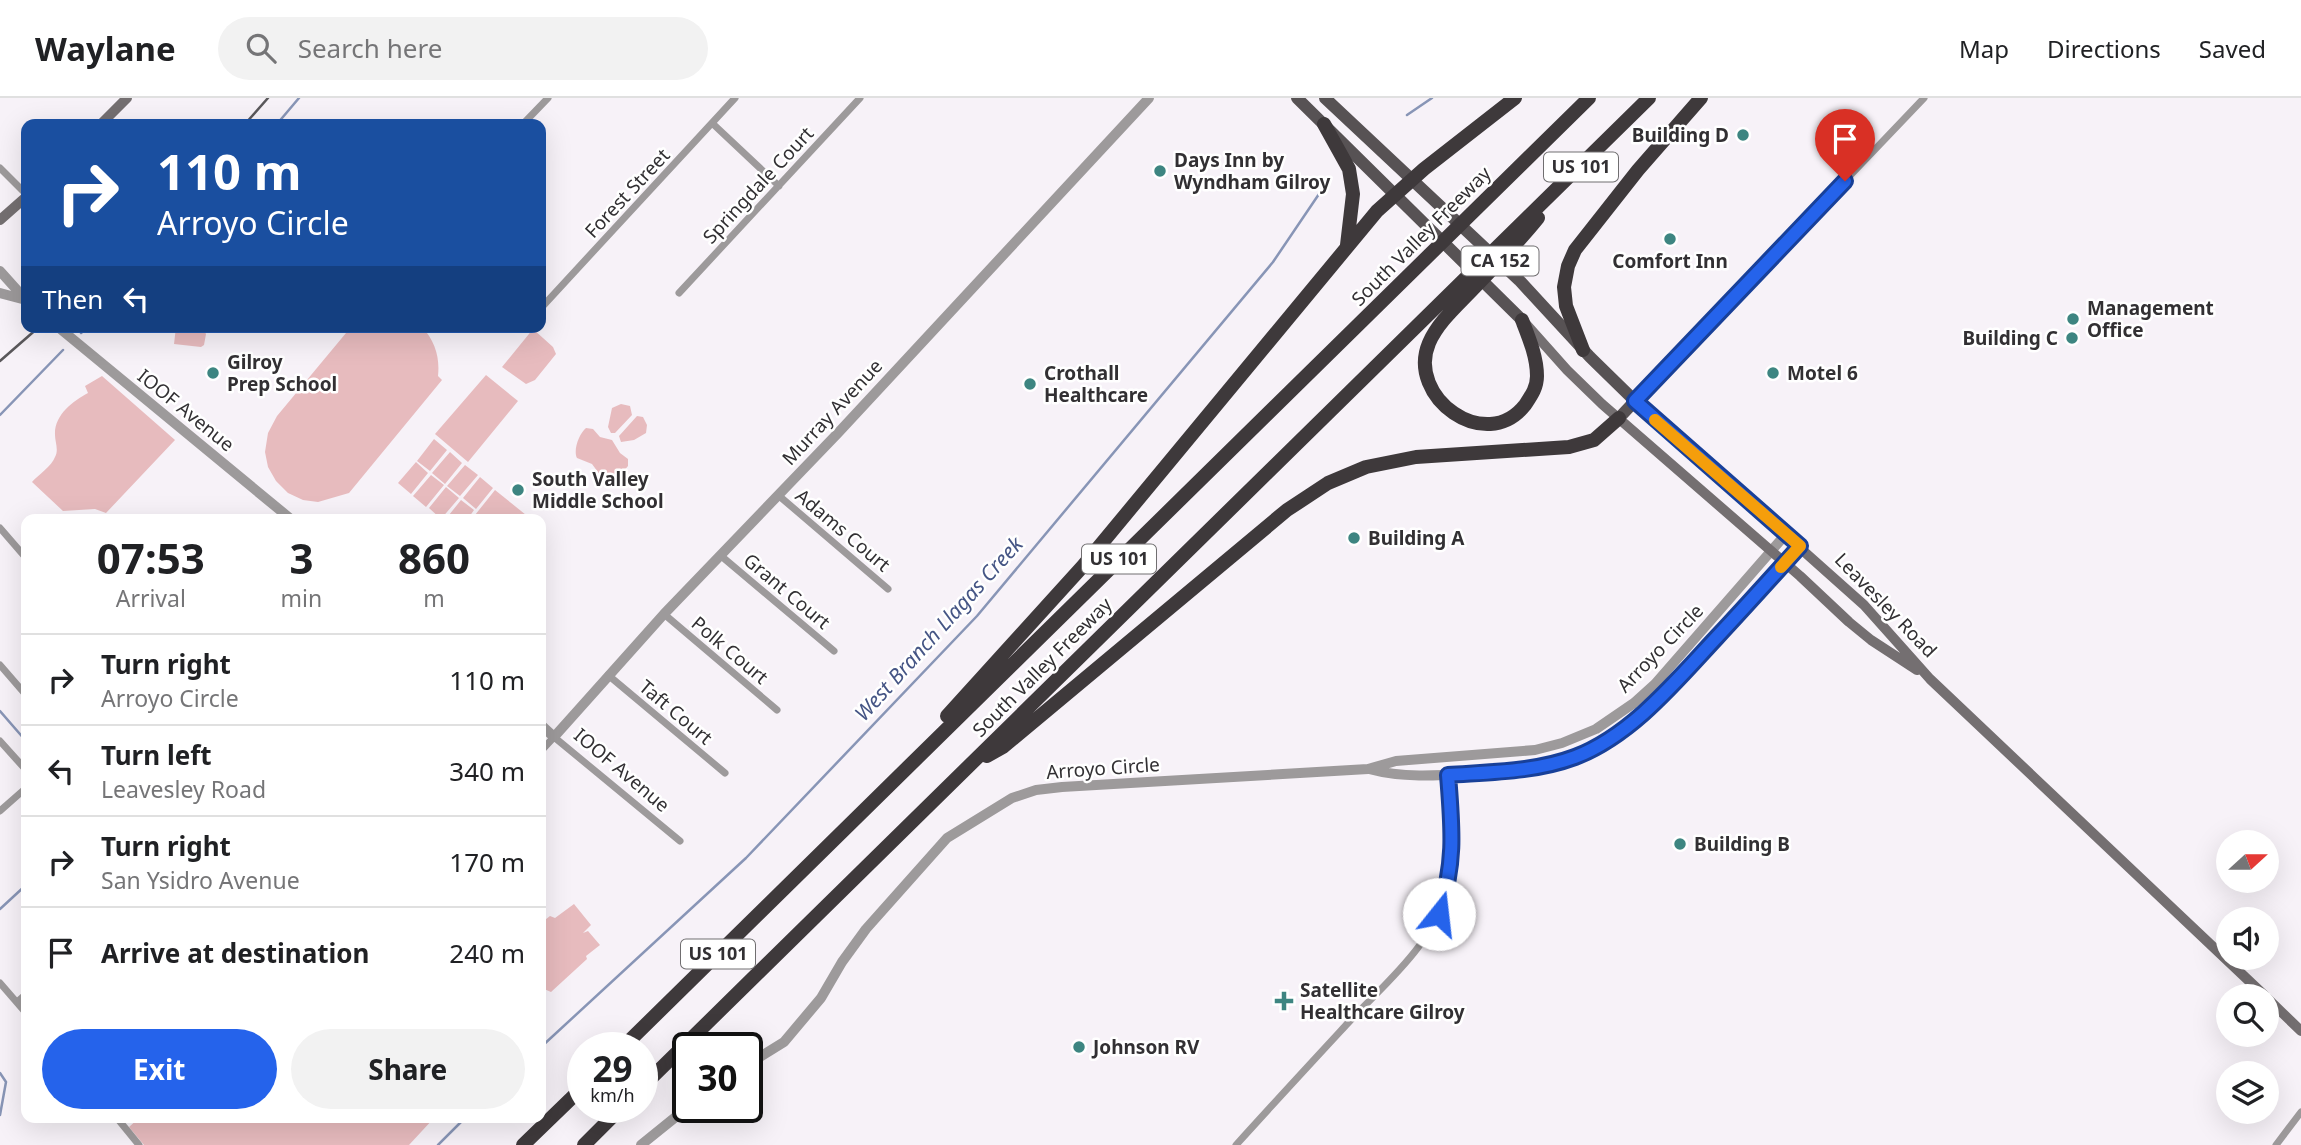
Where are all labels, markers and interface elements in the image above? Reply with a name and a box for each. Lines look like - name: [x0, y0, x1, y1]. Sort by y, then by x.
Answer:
- search box: [218, 17, 708, 80]
- text: Waylane: [35, 26, 176, 71]
- icon: search: [242, 29, 280, 67]
- text: Search here: [298, 30, 442, 66]
- text: Map: [1959, 32, 2009, 65]
- text: Directions: [2047, 32, 2161, 65]
- text: Saved: [2199, 32, 2266, 65]
- pin: [1815, 109, 1875, 181]
- icon: arrive: [1826, 120, 1864, 158]
- street label: Springdale Court: [697, 121, 819, 249]
- place label: Building D: [1632, 122, 1729, 148]
- marker: Building D: [1735, 127, 1751, 143]
- text: 110 m: [157, 138, 302, 204]
- street label: Forest Street: [579, 143, 675, 243]
- icon: right: [42, 147, 133, 238]
- place label: Days Inn by Wyndham Gilroy: [1174, 147, 1330, 195]
- road number: US 101: [1544, 153, 1618, 182]
- street label: South Valley Freeway: [1346, 160, 1497, 311]
- marker: Days Inn by Wyndham Gilroy: [1152, 163, 1168, 179]
- text: Arroyo Circle: [157, 201, 349, 244]
- marker: Comfort Inn: [1662, 231, 1678, 247]
- road number: CA 152: [1462, 246, 1538, 276]
- place label: Comfort Inn: [1612, 248, 1728, 274]
- icon: left: [117, 280, 155, 318]
- text: Then: [42, 281, 103, 317]
- place label: Management Office: [2087, 295, 2214, 343]
- marker: Management Office: [2065, 311, 2081, 327]
- place label: Building C: [1962, 325, 2058, 351]
- marker: Building C: [2064, 330, 2080, 346]
- place label: Gilroy Prep School: [227, 349, 337, 397]
- street label: Murray Avenue: [776, 353, 888, 471]
- place label: Crothall Healthcare: [1044, 360, 1148, 408]
- place label: Motel 6: [1787, 360, 1858, 386]
- street label: IOOF Avenue: [132, 363, 240, 457]
- marker: Gilroy Prep School: [205, 365, 221, 381]
- marker: Motel 6: [1765, 365, 1781, 381]
- marker: Crothall Healthcare: [1022, 376, 1038, 392]
- place label: South Valley Middle School: [532, 466, 664, 514]
- marker: South Valley Middle School: [510, 482, 526, 498]
- street label: Adams Court: [790, 483, 896, 577]
- place label: Building A: [1368, 525, 1465, 551]
- text: 07:53: [97, 529, 205, 586]
- text: 3: [289, 529, 313, 586]
- text: 860: [398, 529, 470, 586]
- water label: West Branch Llagas Creek: [848, 529, 1030, 726]
- marker: Building A: [1346, 530, 1362, 546]
- road number: US 101: [1082, 545, 1156, 574]
- street label: Grant Court: [738, 547, 836, 635]
- street label: Leavesley Road: [1829, 547, 1943, 663]
- text: Arrival: [116, 582, 186, 614]
- text: min: [281, 582, 322, 614]
- text: m: [423, 582, 445, 614]
- street label: South Valley Freeway: [967, 591, 1118, 742]
- street label: Arroyo Circle: [1611, 598, 1709, 698]
- street label: Polk Court: [686, 610, 774, 690]
- text: Turn right: [101, 646, 231, 682]
- icon: right: [42, 661, 80, 699]
- text: 110 m: [449, 662, 525, 698]
- street label: Taft Court: [634, 674, 718, 750]
- text: Arroyo Circle: [101, 682, 239, 714]
- street label: IOOF Avenue: [569, 722, 675, 818]
- text: Turn left: [101, 737, 212, 773]
- street label: Arroyo Circle: [1045, 751, 1161, 785]
- icon: left: [42, 752, 80, 790]
- text: 340 m: [449, 753, 525, 789]
- text: Leavesley Road: [101, 773, 266, 805]
- text: Turn right: [101, 828, 231, 864]
- north arrow: [2216, 830, 2278, 892]
- map controls: [2216, 830, 2279, 1124]
- place label: Building B: [1694, 831, 1790, 857]
- marker: Building B: [1672, 836, 1688, 852]
- icon: right: [42, 843, 80, 881]
- text: 170 m: [449, 844, 525, 880]
- text: San Ysidro Avenue: [101, 864, 300, 896]
- position arrow: [1402, 877, 1476, 951]
- button: sound: [2216, 907, 2279, 970]
- icon: arrive: [42, 934, 80, 972]
- text: Arrive at destination: [101, 935, 370, 971]
- text: 240 m: [449, 935, 525, 971]
- road number: US 101: [681, 940, 755, 968]
- place label: Satellite Healthcare Gilroy: [1300, 977, 1465, 1025]
- button: search: [2216, 984, 2279, 1047]
- marker: Satellite Healthcare Gilroy: [1274, 991, 1294, 1011]
- button: Exit: [42, 1029, 277, 1109]
- button: Share: [291, 1029, 525, 1109]
- speed limit sign: 30: [672, 1032, 763, 1123]
- place label: Johnson RV: [1091, 1034, 1200, 1060]
- marker: Johnson RV: [1071, 1039, 1087, 1055]
- text: 29: [592, 1045, 633, 1092]
- button: layers: [2216, 1061, 2279, 1124]
- text: km/h: [590, 1083, 635, 1107]

